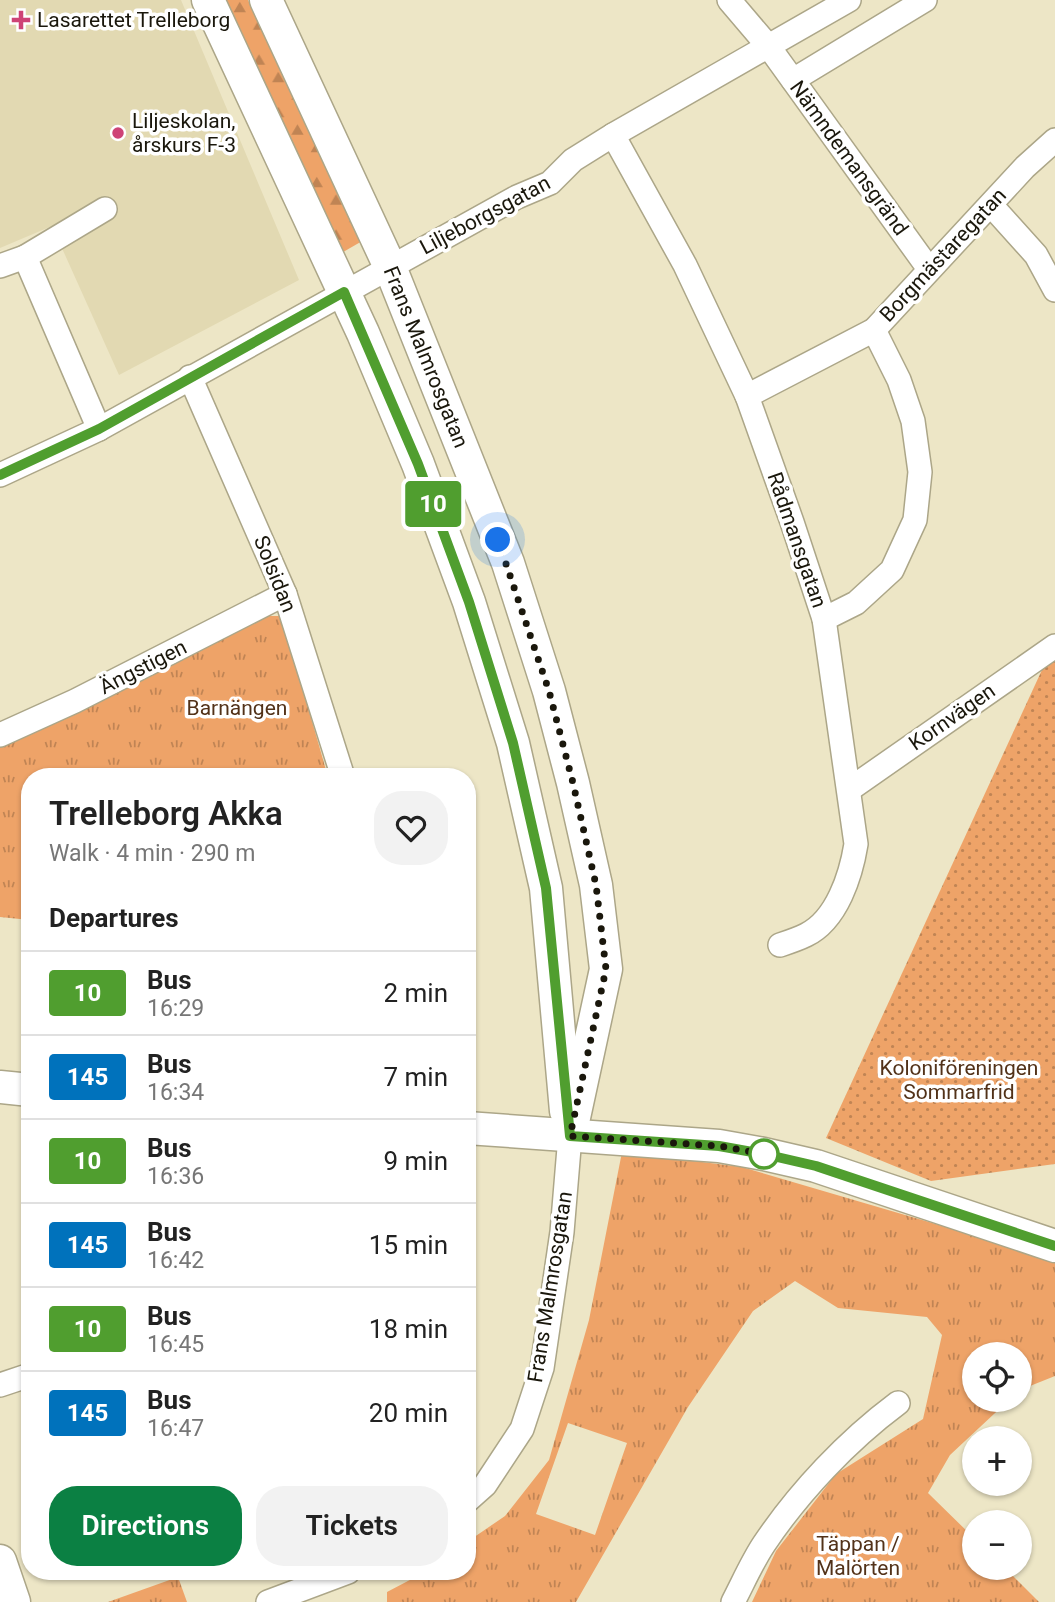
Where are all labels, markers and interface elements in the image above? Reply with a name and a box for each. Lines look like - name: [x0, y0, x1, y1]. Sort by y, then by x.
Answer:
- place label: Lasarettet Trelleborg: [37, 8, 230, 32]
- marker: Lasarettet Trelleborg: [11, 10, 31, 30]
- street label: Nämndemansgränd: [785, 76, 913, 240]
- place label: Liljeskolan, årskurs F-3: [132, 109, 236, 157]
- marker: Liljeskolan, årskurs F-3: [110, 125, 126, 141]
- street label: Liljeborgsgatan: [416, 171, 554, 259]
- street label: Borgmästaregatan: [875, 183, 1011, 327]
- street label: Frans Malmrosgatan: [379, 263, 473, 451]
- street label: Rådmansgatan: [763, 469, 831, 611]
- line badge: 10: [402, 481, 464, 527]
- text: 10: [419, 490, 447, 518]
- your location: [480, 522, 515, 557]
- street label: Solsidan: [249, 532, 301, 616]
- street label: Ängstigen: [95, 635, 191, 699]
- street label: Kornvägen: [904, 679, 1000, 755]
- park label: Barnängen: [187, 696, 287, 720]
- button: heart: [374, 791, 448, 865]
- text: Trelleborg Akka: [49, 794, 283, 833]
- text: Walk · 4 min · 290 m: [49, 840, 255, 867]
- text: Departures: [49, 903, 179, 933]
- text: Bus: [147, 965, 192, 995]
- text: 2 min: [383, 978, 448, 1008]
- text: 10: [74, 979, 101, 1007]
- text: 16:29: [147, 995, 204, 1022]
- text: Bus: [147, 1049, 192, 1079]
- park label: Koloniföreningen Sommarfrid: [880, 1056, 1038, 1104]
- text: 7 min: [383, 1062, 448, 1092]
- text: 145: [67, 1063, 108, 1091]
- text: 16:34: [147, 1079, 204, 1106]
- text: Bus: [147, 1133, 192, 1163]
- unlabelled marker: [749, 1139, 779, 1169]
- text: 9 min: [383, 1146, 448, 1176]
- text: 10: [74, 1147, 101, 1175]
- text: 16:36: [147, 1163, 204, 1190]
- street label: Frans Malmrosgatan: [523, 1190, 577, 1384]
- text: Bus: [147, 1217, 192, 1247]
- text: 15 min: [369, 1230, 448, 1260]
- text: 145: [67, 1231, 108, 1259]
- text: 16:42: [147, 1247, 204, 1274]
- text: Bus: [147, 1301, 192, 1331]
- text: 18 min: [369, 1314, 448, 1344]
- text: 10: [74, 1315, 101, 1343]
- text: 16:45: [147, 1331, 204, 1358]
- map controls: [962, 1342, 1032, 1580]
- button: locate: [962, 1342, 1032, 1412]
- text: Bus: [147, 1385, 192, 1415]
- text: 20 min: [369, 1398, 448, 1428]
- text: 145: [67, 1399, 108, 1427]
- text: 16:47: [147, 1415, 204, 1442]
- button: +: [962, 1426, 1032, 1496]
- button: Directions: [49, 1486, 242, 1566]
- button: Tickets: [256, 1486, 448, 1566]
- button: −: [962, 1510, 1032, 1580]
- park label: Täppan / Malörten: [816, 1532, 900, 1580]

